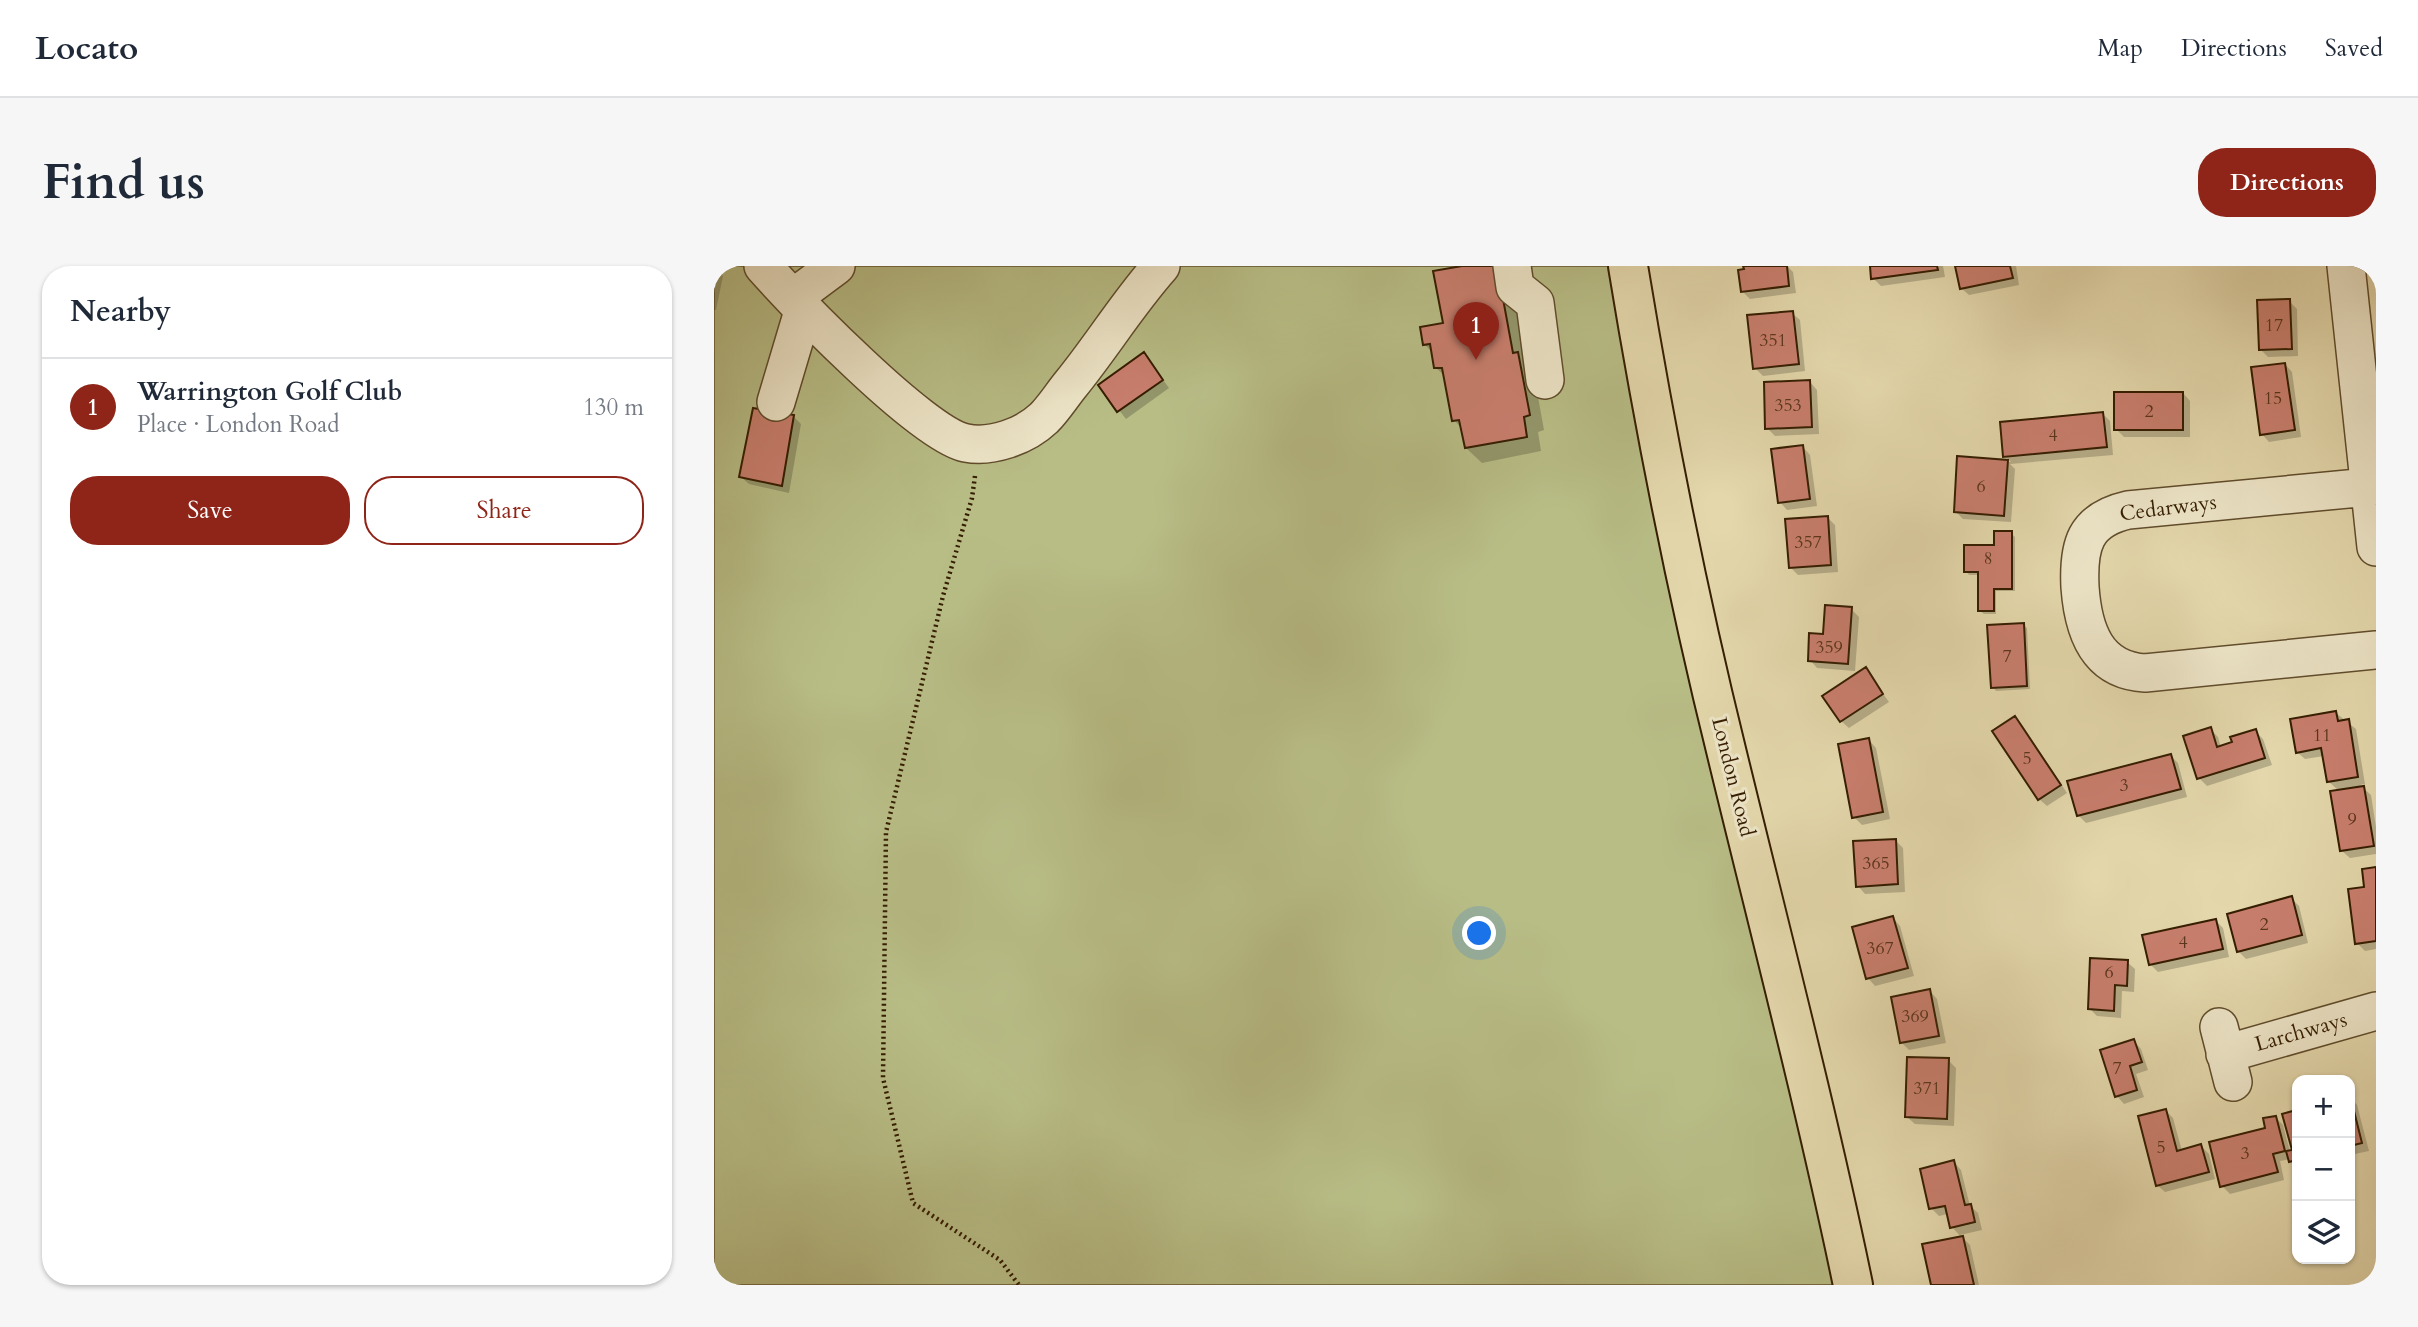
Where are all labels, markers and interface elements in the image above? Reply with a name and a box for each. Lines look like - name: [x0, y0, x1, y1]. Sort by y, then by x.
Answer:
- text: Locato: [35, 26, 138, 71]
- text: Map: [2097, 32, 2143, 65]
- text: Directions: [2181, 32, 2287, 65]
- text: Saved: [2325, 32, 2383, 65]
- button: Directions: [2198, 148, 2376, 217]
- text: Find us: [42, 149, 205, 216]
- text: Nearby: [70, 291, 171, 332]
- pin: 1: [1453, 302, 1499, 360]
- house number: 17: [2265, 313, 2283, 338]
- house number: 351: [1759, 328, 1787, 353]
- text: Warrington Golf Club: [137, 374, 402, 409]
- house number: 15: [2264, 386, 2282, 411]
- text: 1: [87, 392, 99, 423]
- text: 130 m: [583, 392, 644, 423]
- house number: 353: [1774, 393, 1802, 418]
- house number: 2: [2144, 399, 2154, 424]
- text: Place · London Road: [137, 409, 339, 440]
- house number: 4: [2048, 423, 2058, 448]
- house number: 6: [1976, 474, 1986, 499]
- button: Save: [70, 476, 350, 545]
- button: Share: [364, 476, 644, 545]
- street label: Cedarways: [2118, 488, 2218, 528]
- house number: 357: [1794, 530, 1822, 555]
- house number: 8: [1983, 546, 1993, 571]
- house number: 359: [1815, 635, 1843, 660]
- house number: 7: [2002, 644, 2012, 669]
- street label: London Road: [1704, 714, 1762, 840]
- house number: 11: [2313, 723, 2331, 748]
- house number: 5: [2022, 746, 2032, 771]
- house number: 3: [2119, 773, 2129, 798]
- house number: 9: [2347, 807, 2357, 832]
- house number: 365: [1862, 851, 1890, 876]
- house number: 2: [2259, 912, 2269, 937]
- your location: [1462, 916, 1496, 950]
- house number: 4: [2178, 930, 2188, 955]
- house number: 367: [1866, 936, 1894, 961]
- house number: 6: [2104, 960, 2114, 985]
- house number: 369: [1901, 1004, 1929, 1029]
- street label: Larchways: [2252, 1005, 2350, 1059]
- house number: 7: [2112, 1056, 2122, 1081]
- map controls: [2292, 1075, 2355, 1264]
- button: +: [2292, 1075, 2355, 1138]
- house number: 371: [1913, 1076, 1941, 1101]
- house number: 5: [2156, 1135, 2166, 1160]
- button: −: [2292, 1138, 2355, 1201]
- house number: 3: [2240, 1141, 2250, 1166]
- button: layers: [2292, 1201, 2355, 1264]

